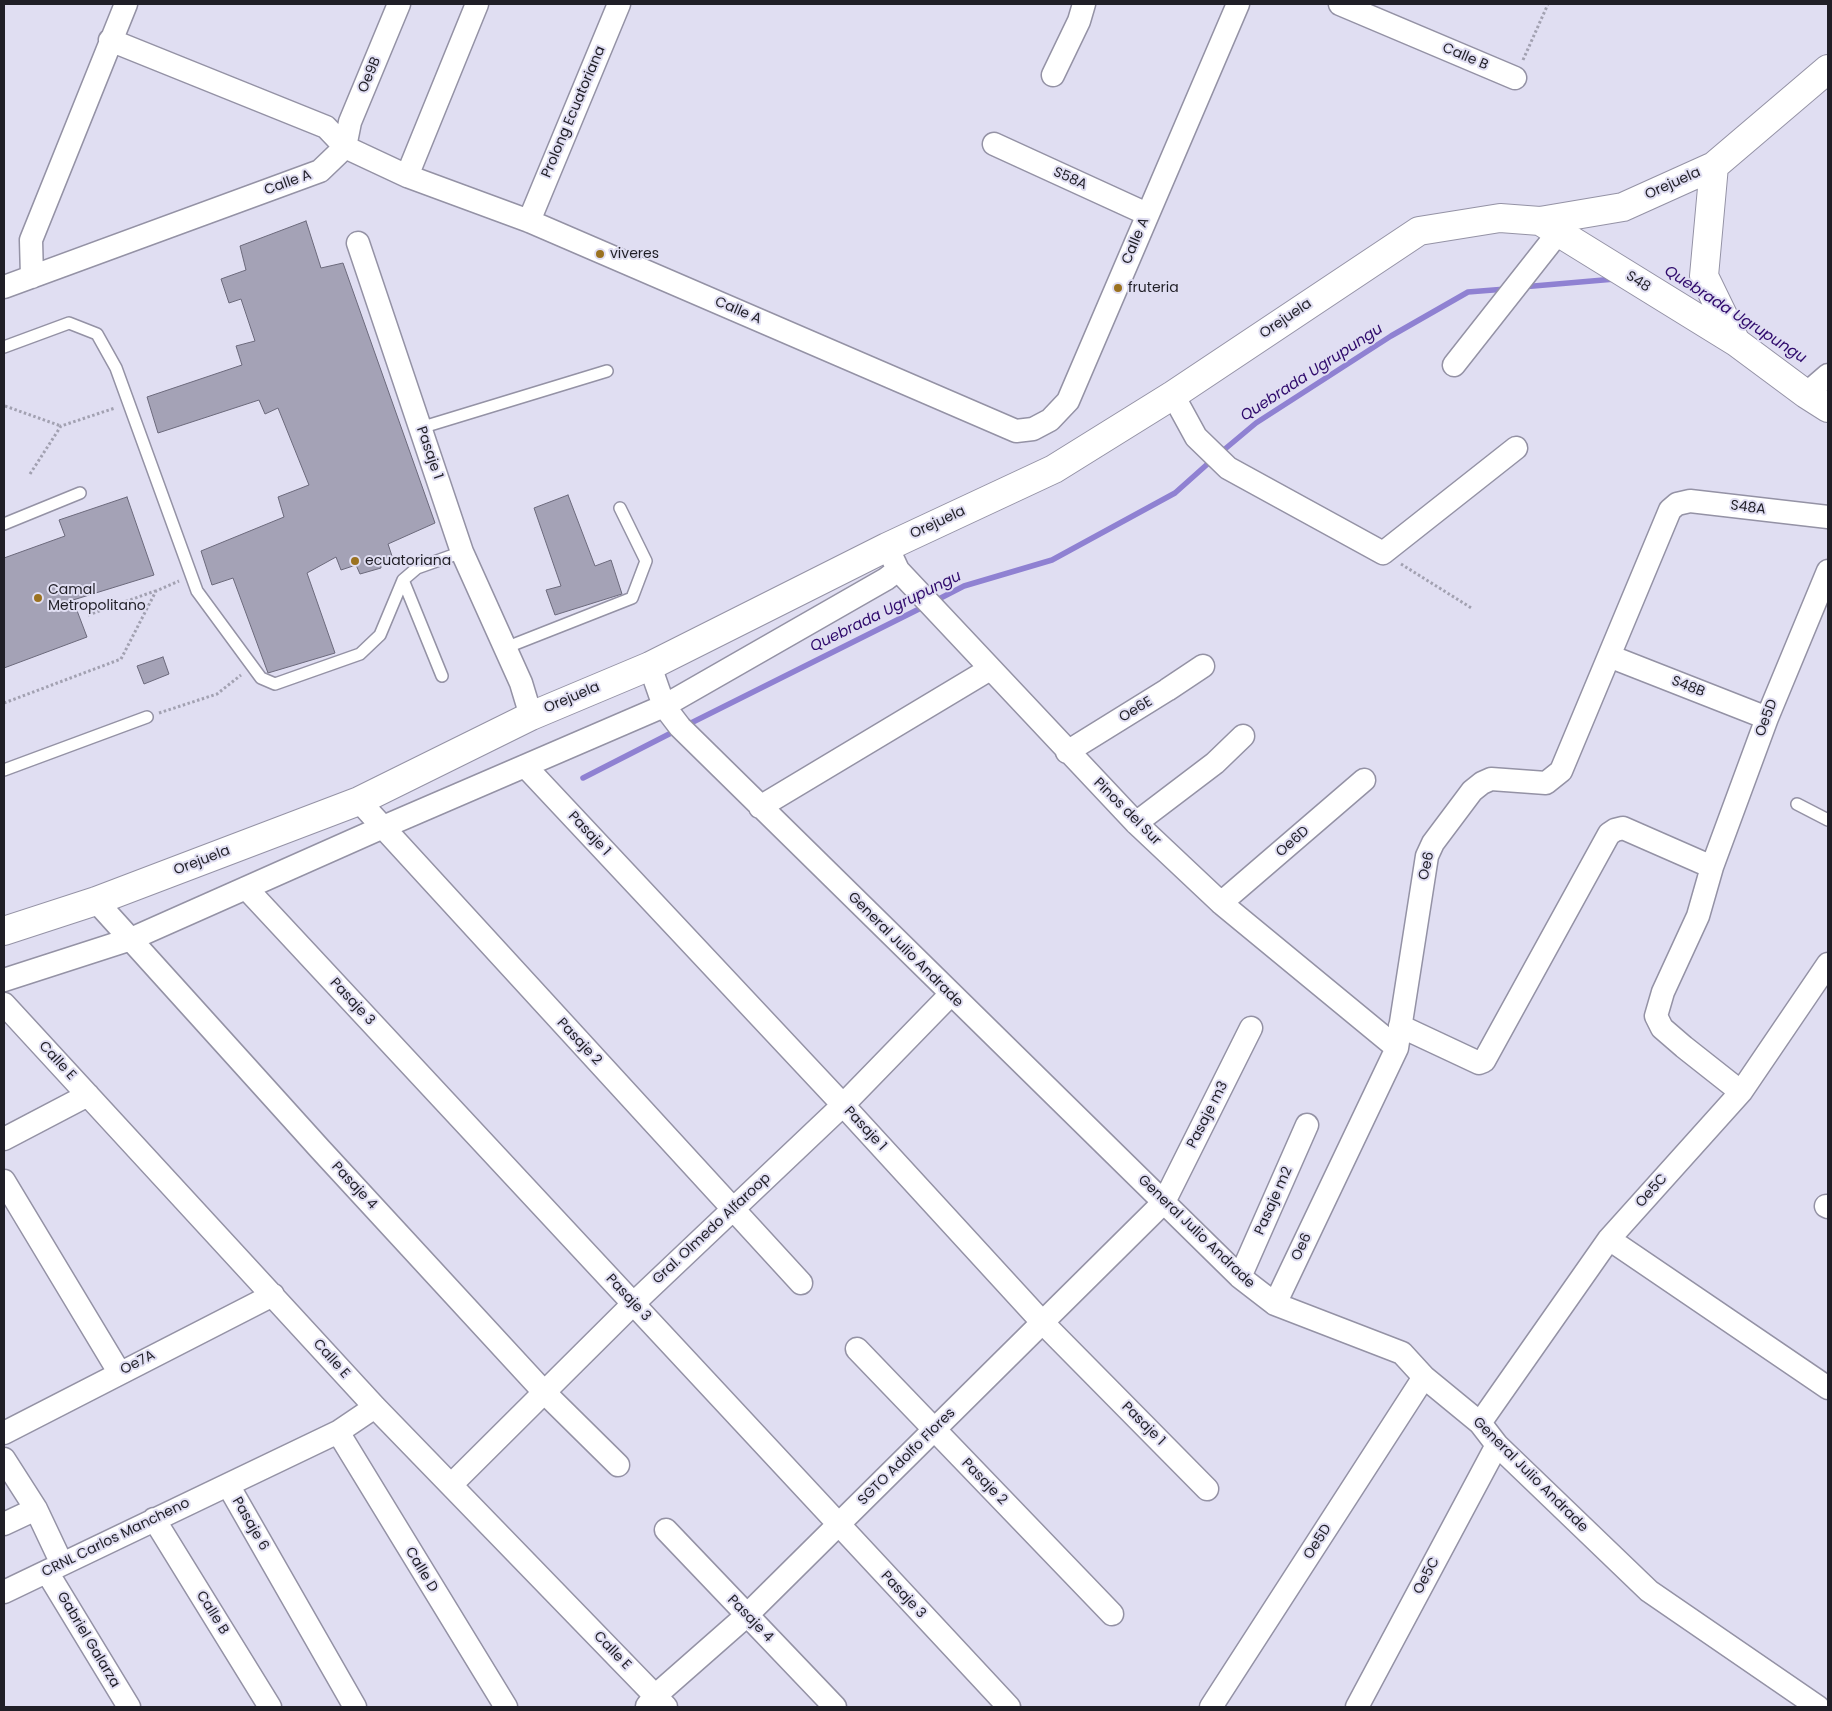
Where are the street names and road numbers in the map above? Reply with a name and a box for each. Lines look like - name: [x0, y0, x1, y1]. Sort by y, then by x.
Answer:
- street label: Calle B: [1440, 40, 1490, 74]
- street label: Prolong Ecuatoriana: [539, 44, 609, 180]
- street label: Oe9B: [355, 55, 385, 95]
- street label: S58A: [1050, 164, 1090, 194]
- street label: Orejuela: [1643, 164, 1703, 204]
- street label: Calle A: [262, 167, 314, 199]
- street label: Calle A: [1119, 215, 1153, 267]
- street label: S48: [1623, 268, 1653, 296]
- street label: Calle A: [712, 294, 764, 328]
- street label: Orejuela: [1257, 296, 1315, 342]
- street label: Pasaje 1: [412, 424, 446, 482]
- street label: S48A: [1729, 498, 1767, 518]
- street label: Orejuela: [908, 503, 968, 543]
- street label: S48B: [1669, 673, 1707, 701]
- street label: Orejuela: [542, 679, 602, 717]
- street label: Oe6E: [1116, 694, 1156, 726]
- street label: Oe5D: [1752, 697, 1782, 739]
- street label: Pinos del Sur: [1090, 775, 1164, 849]
- street label: Pasaje 1: [564, 808, 614, 860]
- street label: Oe6D: [1273, 823, 1313, 861]
- street label: Orejuela: [171, 843, 233, 879]
- street label: Oe6: [1416, 850, 1438, 882]
- street label: General Julio Andrade: [844, 889, 966, 1011]
- street label: Pasaje 3: [326, 975, 378, 1029]
- street label: Pasaje 2: [553, 1015, 605, 1069]
- street label: Calle E: [35, 1038, 79, 1084]
- street label: Pasaje m3: [1184, 1079, 1232, 1151]
- street label: Pasaje 1: [840, 1103, 890, 1155]
- street label: Pasaje 4: [328, 1159, 380, 1213]
- street label: Pasaje m2: [1252, 1164, 1296, 1238]
- street label: Gral. Olmedo Alfaroop: [650, 1170, 774, 1288]
- street label: Oe5C: [1633, 1171, 1671, 1211]
- street label: General Julio Andrade: [1134, 1172, 1258, 1292]
- street label: Oe6: [1288, 1230, 1316, 1264]
- street label: Pasaje 3: [602, 1271, 654, 1325]
- street label: Calle E: [309, 1336, 353, 1382]
- street label: Oe7A: [118, 1347, 158, 1379]
- street label: Pasaje 1: [1118, 1399, 1168, 1449]
- street label: SGTO Adolfo Flores: [855, 1405, 959, 1509]
- street label: General Julio Andrade: [1469, 1414, 1591, 1536]
- street label: Pasaje 2: [958, 1455, 1010, 1509]
- street label: Pasaje 6: [228, 1494, 272, 1554]
- street label: CRNL Carlos Mancheno: [39, 1495, 193, 1581]
- street label: Oe5D: [1301, 1521, 1335, 1563]
- street label: Calle D: [401, 1544, 441, 1596]
- street label: Oe5C: [1410, 1555, 1444, 1597]
- street label: Pasaje 3: [877, 1568, 929, 1622]
- street label: Calle B: [192, 1588, 232, 1638]
- street label: Gabriel Galarza: [53, 1589, 123, 1691]
- street label: Pasaje 4: [723, 1592, 777, 1646]
- street label: Calle E: [590, 1628, 634, 1674]

